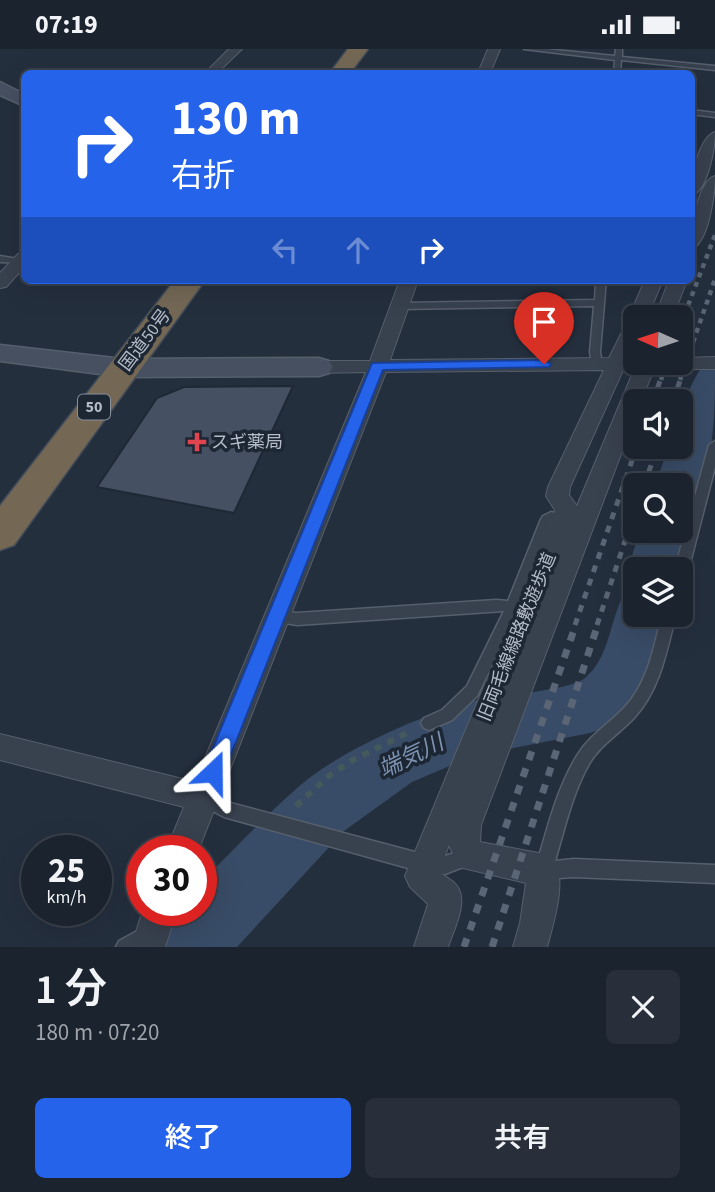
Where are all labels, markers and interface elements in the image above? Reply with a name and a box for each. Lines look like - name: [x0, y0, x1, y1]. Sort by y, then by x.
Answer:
- text: 07:19: [35, 6, 98, 43]
- text: 130 m: [171, 84, 300, 154]
- icon: right: [56, 98, 147, 189]
- text: 右折: [171, 153, 235, 199]
- icon: left: [266, 231, 304, 269]
- icon: ahead: [339, 231, 377, 269]
- icon: right: [412, 231, 450, 269]
- pin: [514, 292, 574, 364]
- icon: arrive: [525, 303, 563, 341]
- street label: 国道50号: [113, 304, 177, 376]
- north arrow: [623, 305, 693, 375]
- map controls: [623, 305, 693, 627]
- button: sound: [623, 389, 693, 459]
- road number: 50: [78, 395, 110, 419]
- place label: スギ薬局: [211, 430, 283, 455]
- marker: スギ薬局: [189, 434, 205, 450]
- button: search: [623, 473, 693, 543]
- street label: 旧両毛線線路敷遊歩道: [472, 549, 562, 725]
- button: layers: [623, 557, 693, 627]
- water label: 端気川: [373, 725, 452, 786]
- position arrow: [176, 735, 250, 809]
- speed limit sign: 30: [126, 835, 217, 926]
- text: 25: [48, 846, 85, 896]
- text: km/h: [47, 885, 86, 910]
- text: 1 分: [35, 960, 107, 1020]
- button: close: [606, 970, 680, 1044]
- text: 180 m · 07:20: [35, 1016, 159, 1049]
- button: 終了: [35, 1098, 351, 1178]
- button: 共有: [365, 1098, 680, 1178]

